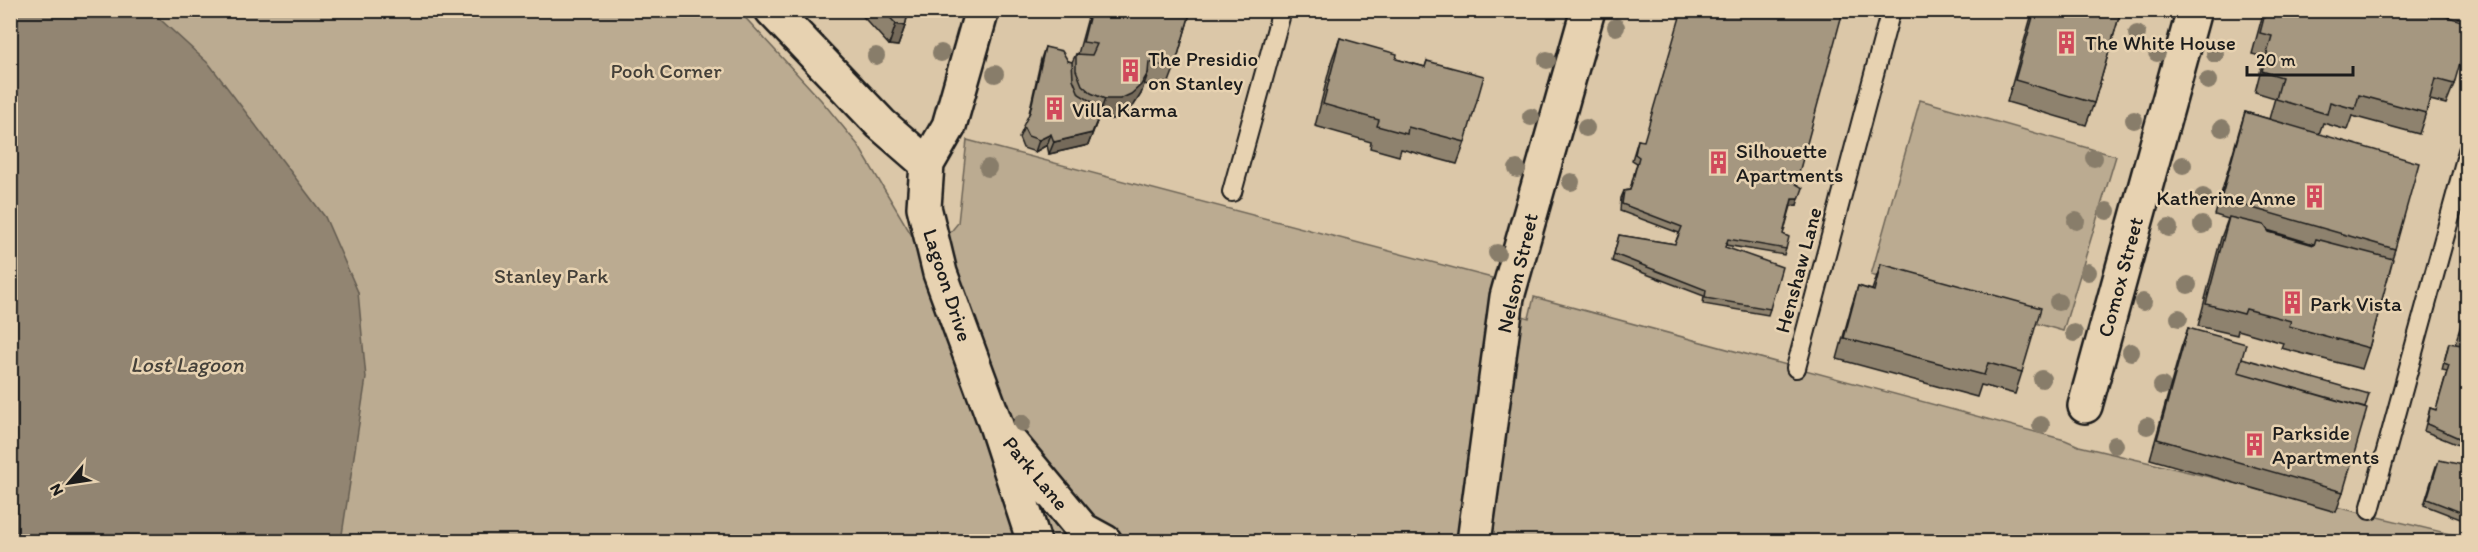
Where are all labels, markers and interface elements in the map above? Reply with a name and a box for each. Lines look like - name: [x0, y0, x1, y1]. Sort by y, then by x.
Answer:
- building icon: The White House: [2054, 29, 2080, 55]
- place label: The White House: [2085, 30, 2236, 55]
- scale bar: [2247, 39, 2354, 77]
- place label: The Presidio on Stanley: [1148, 46, 1258, 95]
- text: 20 m: [2256, 49, 2296, 71]
- building icon: The Presidio on Stanley: [1117, 57, 1143, 83]
- park label: Pooh Corner: [610, 58, 722, 83]
- building icon: Villa Karma: [1041, 96, 1067, 122]
- place label: Villa Karma: [1072, 97, 1178, 122]
- place label: Silhouette Apartments: [1736, 138, 1843, 187]
- building icon: Silhouette Apartments: [1705, 149, 1731, 175]
- building icon: Katherine Anne: [2301, 184, 2327, 210]
- place label: Katherine Anne: [2156, 185, 2296, 210]
- street label: Henshaw Lane: [1769, 204, 1827, 336]
- street label: Nelson Street: [1491, 210, 1543, 335]
- street label: Comox Street: [2092, 214, 2148, 340]
- street label: Lagoon Drive: [918, 226, 978, 344]
- park label: Stanley Park: [494, 263, 608, 288]
- building icon: Park Vista: [2279, 290, 2305, 316]
- place label: Park Vista: [2310, 291, 2402, 316]
- water label: Lost Lagoon: [130, 351, 244, 378]
- place label: Parkside Apartments: [2272, 420, 2379, 469]
- street label: Park Lane: [998, 431, 1074, 515]
- building icon: Parkside Apartments: [2241, 431, 2267, 457]
- north arrow: [39, 453, 99, 513]
- text: N: [45, 481, 67, 499]

